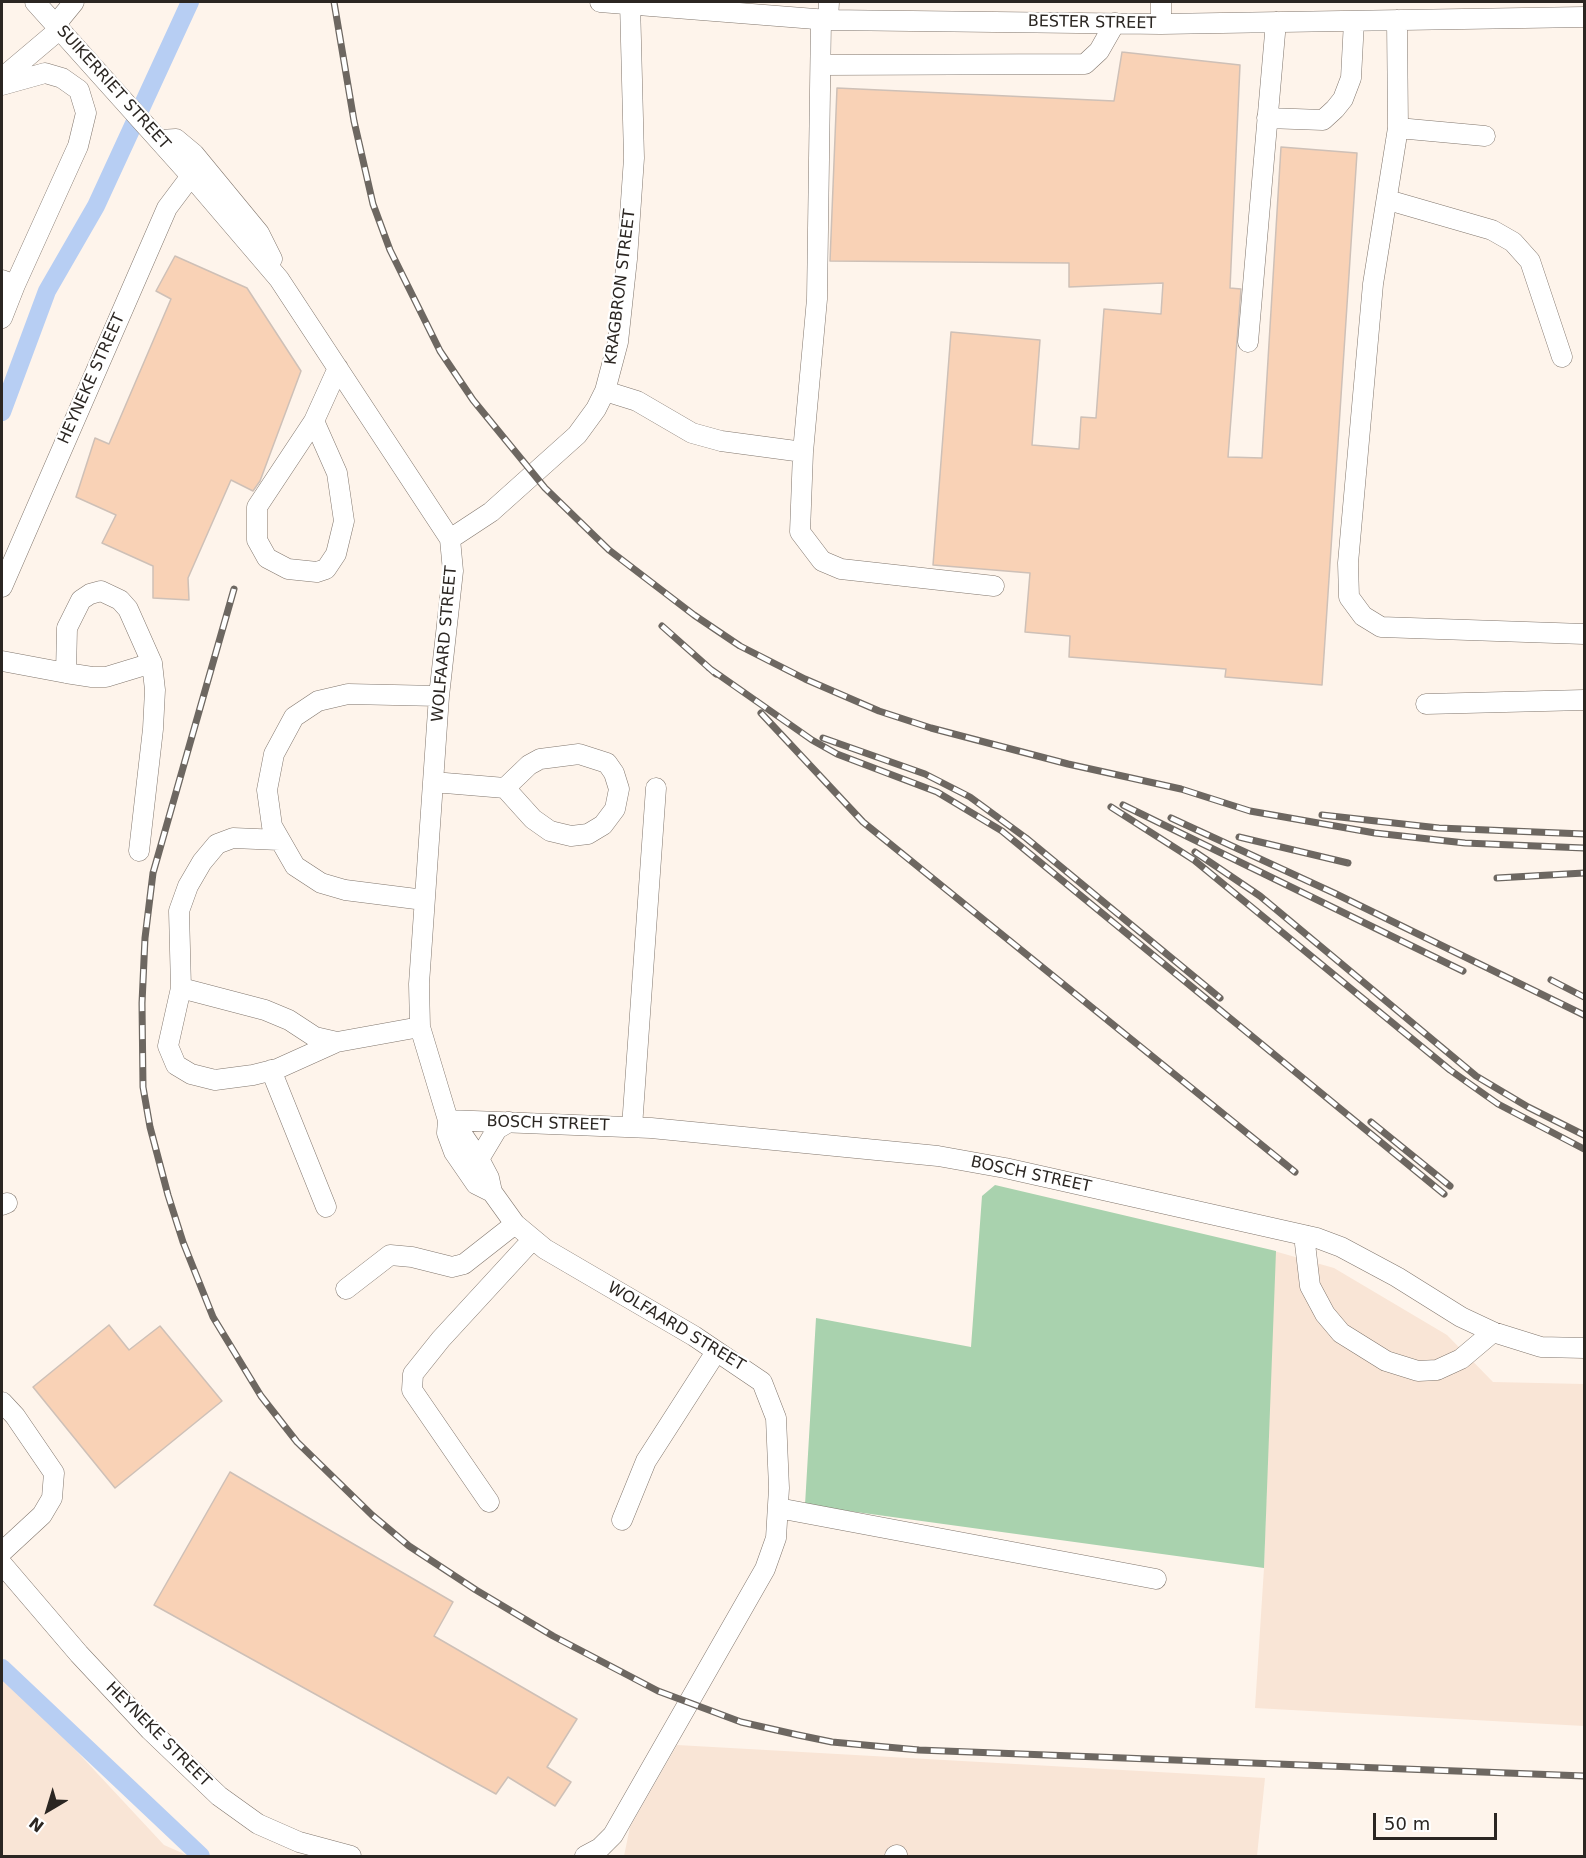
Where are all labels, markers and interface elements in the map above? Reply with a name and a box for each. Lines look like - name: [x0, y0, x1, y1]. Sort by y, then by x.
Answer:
- street label: BESTER STREET: [1028, 12, 1156, 34]
- street label: SUIKERRIET STREET: [52, 22, 174, 154]
- street label: KRAGBRON STREET: [602, 208, 640, 366]
- street label: HEYNEKE STREET: [55, 311, 129, 447]
- street label: WOLFAARD STREET: [429, 565, 461, 723]
- street label: BOSCH STREET: [486, 1112, 610, 1136]
- street label: BOSCH STREET: [969, 1153, 1093, 1197]
- street label: WOLFAARD STREET: [604, 1278, 748, 1376]
- street label: HEYNEKE STREET: [101, 1678, 215, 1792]
- north arrow: [18, 1780, 78, 1840]
- scale bar: [1376, 1801, 1500, 1839]
- text: N: [25, 1813, 48, 1836]
- text: 50 m: [1384, 1813, 1430, 1834]

